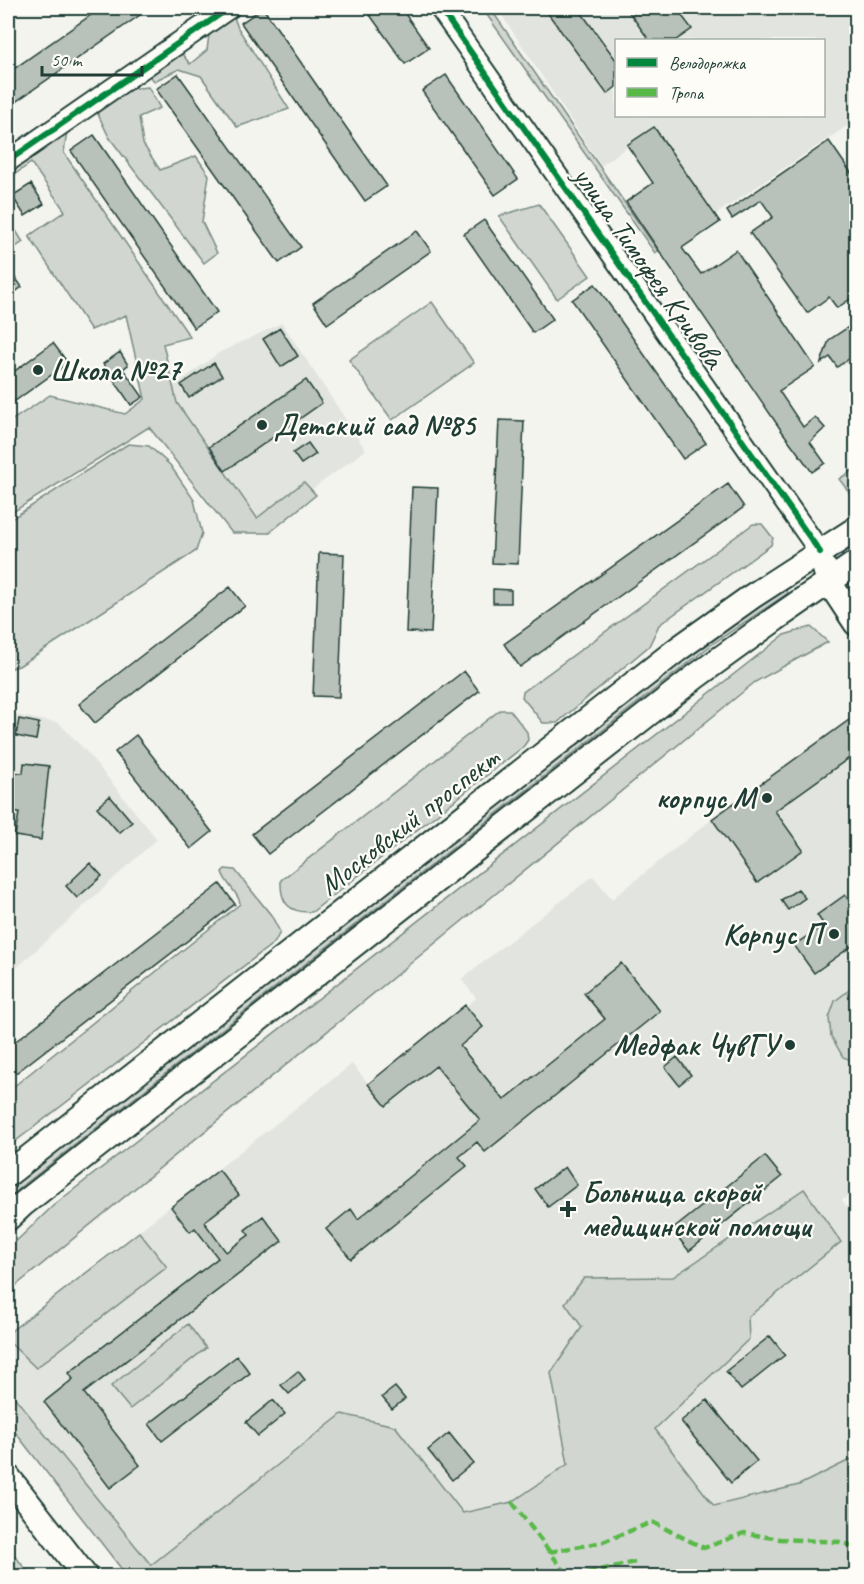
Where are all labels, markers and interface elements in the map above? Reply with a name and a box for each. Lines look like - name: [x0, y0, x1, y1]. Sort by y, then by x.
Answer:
- scale bar: [42, 39, 142, 77]
- legend: [615, 39, 825, 117]
- text: 50 m: [51, 49, 84, 71]
- text: Велодорожка: [669, 52, 747, 74]
- text: Тропа: [669, 82, 705, 104]
- street label: улица Тимофея Кривова: [564, 157, 734, 377]
- place label: Школа №27: [50, 351, 184, 389]
- marker: Школа №27: [31, 363, 45, 377]
- place label: Детский сад №85: [274, 406, 478, 444]
- marker: Детский сад №85: [255, 418, 269, 432]
- street label: Московский проспект: [311, 738, 508, 904]
- place label: корпус М: [656, 779, 759, 818]
- marker: корпус М: [760, 791, 774, 805]
- place label: Корпус П: [723, 915, 828, 954]
- marker: Корпус П: [827, 927, 841, 941]
- place label: Медфак ЧувГУ: [614, 1026, 783, 1064]
- marker: Медфак ЧувГУ: [783, 1038, 797, 1052]
- place label: Больница скорой медицинской помощи: [582, 1173, 813, 1245]
- marker: Больница скорой медицинской помощи: [559, 1200, 577, 1218]

